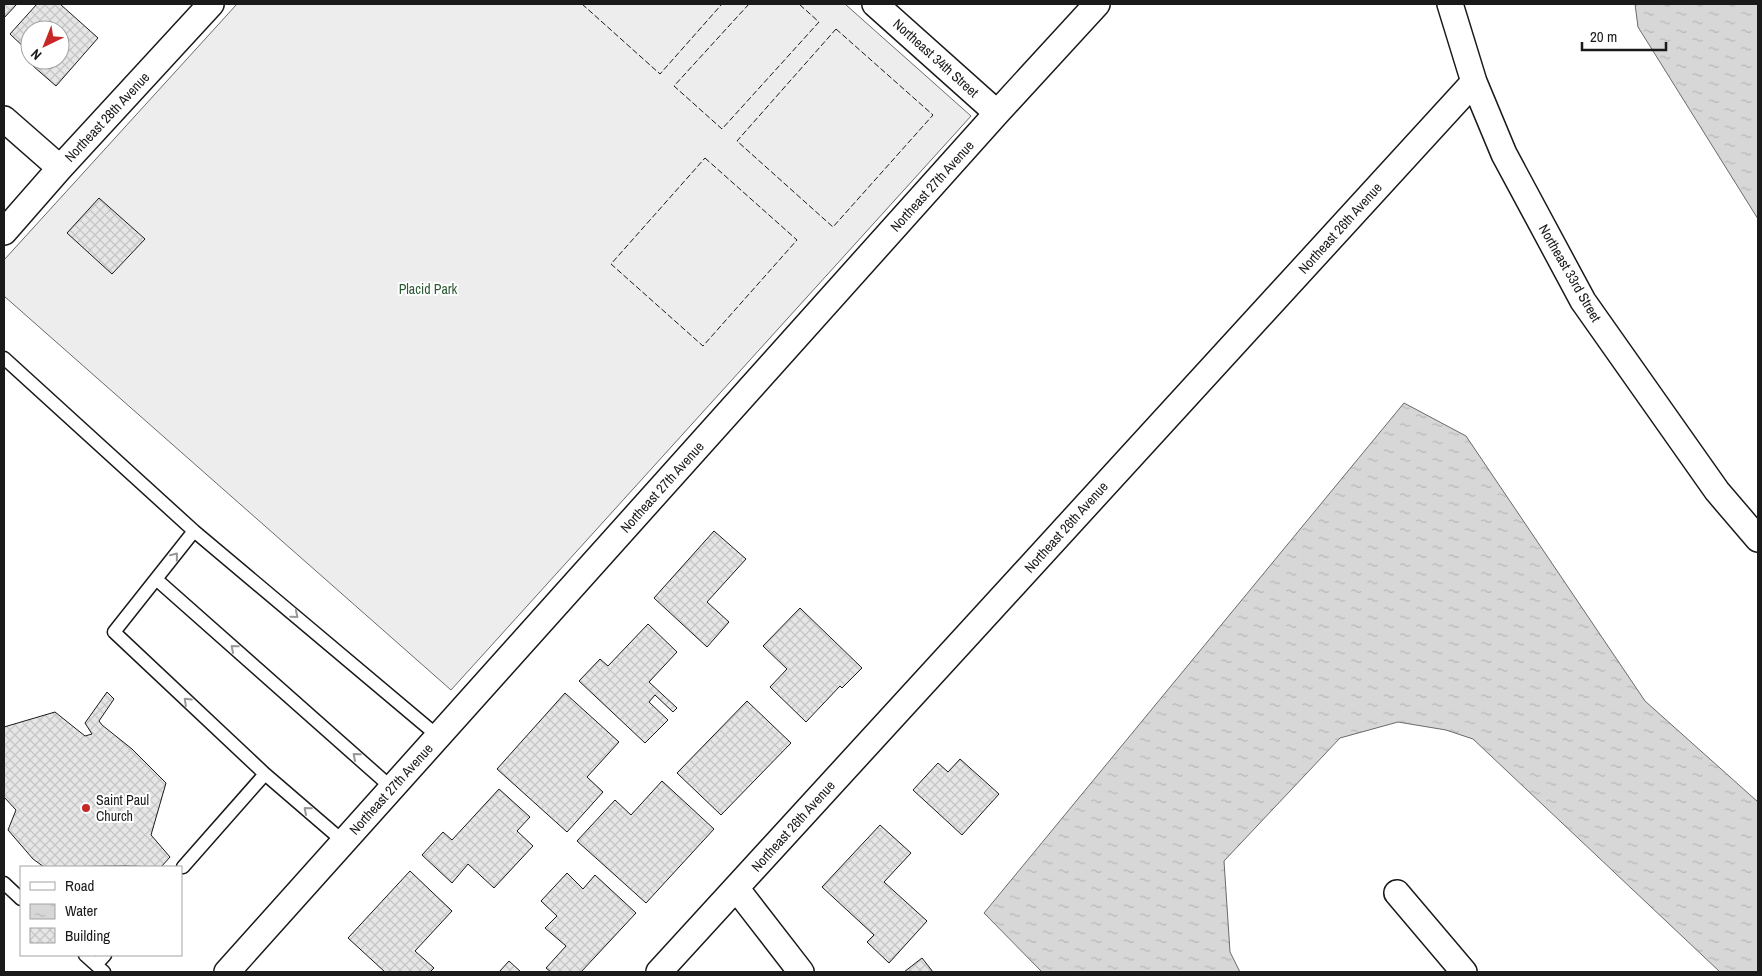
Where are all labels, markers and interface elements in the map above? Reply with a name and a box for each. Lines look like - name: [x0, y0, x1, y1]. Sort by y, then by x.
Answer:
- street label: Northeast 34th Street: [889, 15, 983, 101]
- north arrow: [20, 20, 70, 70]
- scale bar: [1582, 20, 1666, 52]
- text: 20 m: [1590, 26, 1617, 47]
- text: N: [27, 45, 45, 64]
- street label: Northeast 28th Avenue: [61, 68, 153, 166]
- street label: Northeast 27th Avenue: [886, 137, 978, 235]
- street label: Northeast 26th Avenue: [1294, 179, 1386, 277]
- street label: Northeast 33rd Street: [1535, 221, 1605, 325]
- park label: Placid Park: [399, 280, 458, 298]
- street label: Northeast 27th Avenue: [616, 438, 708, 536]
- street label: Northeast 26th Avenue: [1020, 478, 1112, 576]
- one-way arrow: [169, 553, 177, 562]
- one-way arrow: [289, 610, 298, 619]
- one-way arrow: [231, 645, 240, 654]
- one-way arrow: [184, 698, 193, 707]
- street label: Northeast 27th Avenue: [345, 740, 437, 838]
- one-way arrow: [352, 752, 361, 761]
- street label: Northeast 26th Avenue: [747, 777, 839, 875]
- place label: Saint Paul Church: [96, 791, 149, 825]
- marker: Saint Paul Church: [80, 802, 92, 814]
- one-way arrow: [304, 808, 313, 816]
- legend: [20, 866, 182, 956]
- text: Road: [65, 875, 94, 896]
- text: Water: [65, 900, 97, 921]
- text: Building: [65, 925, 110, 946]

